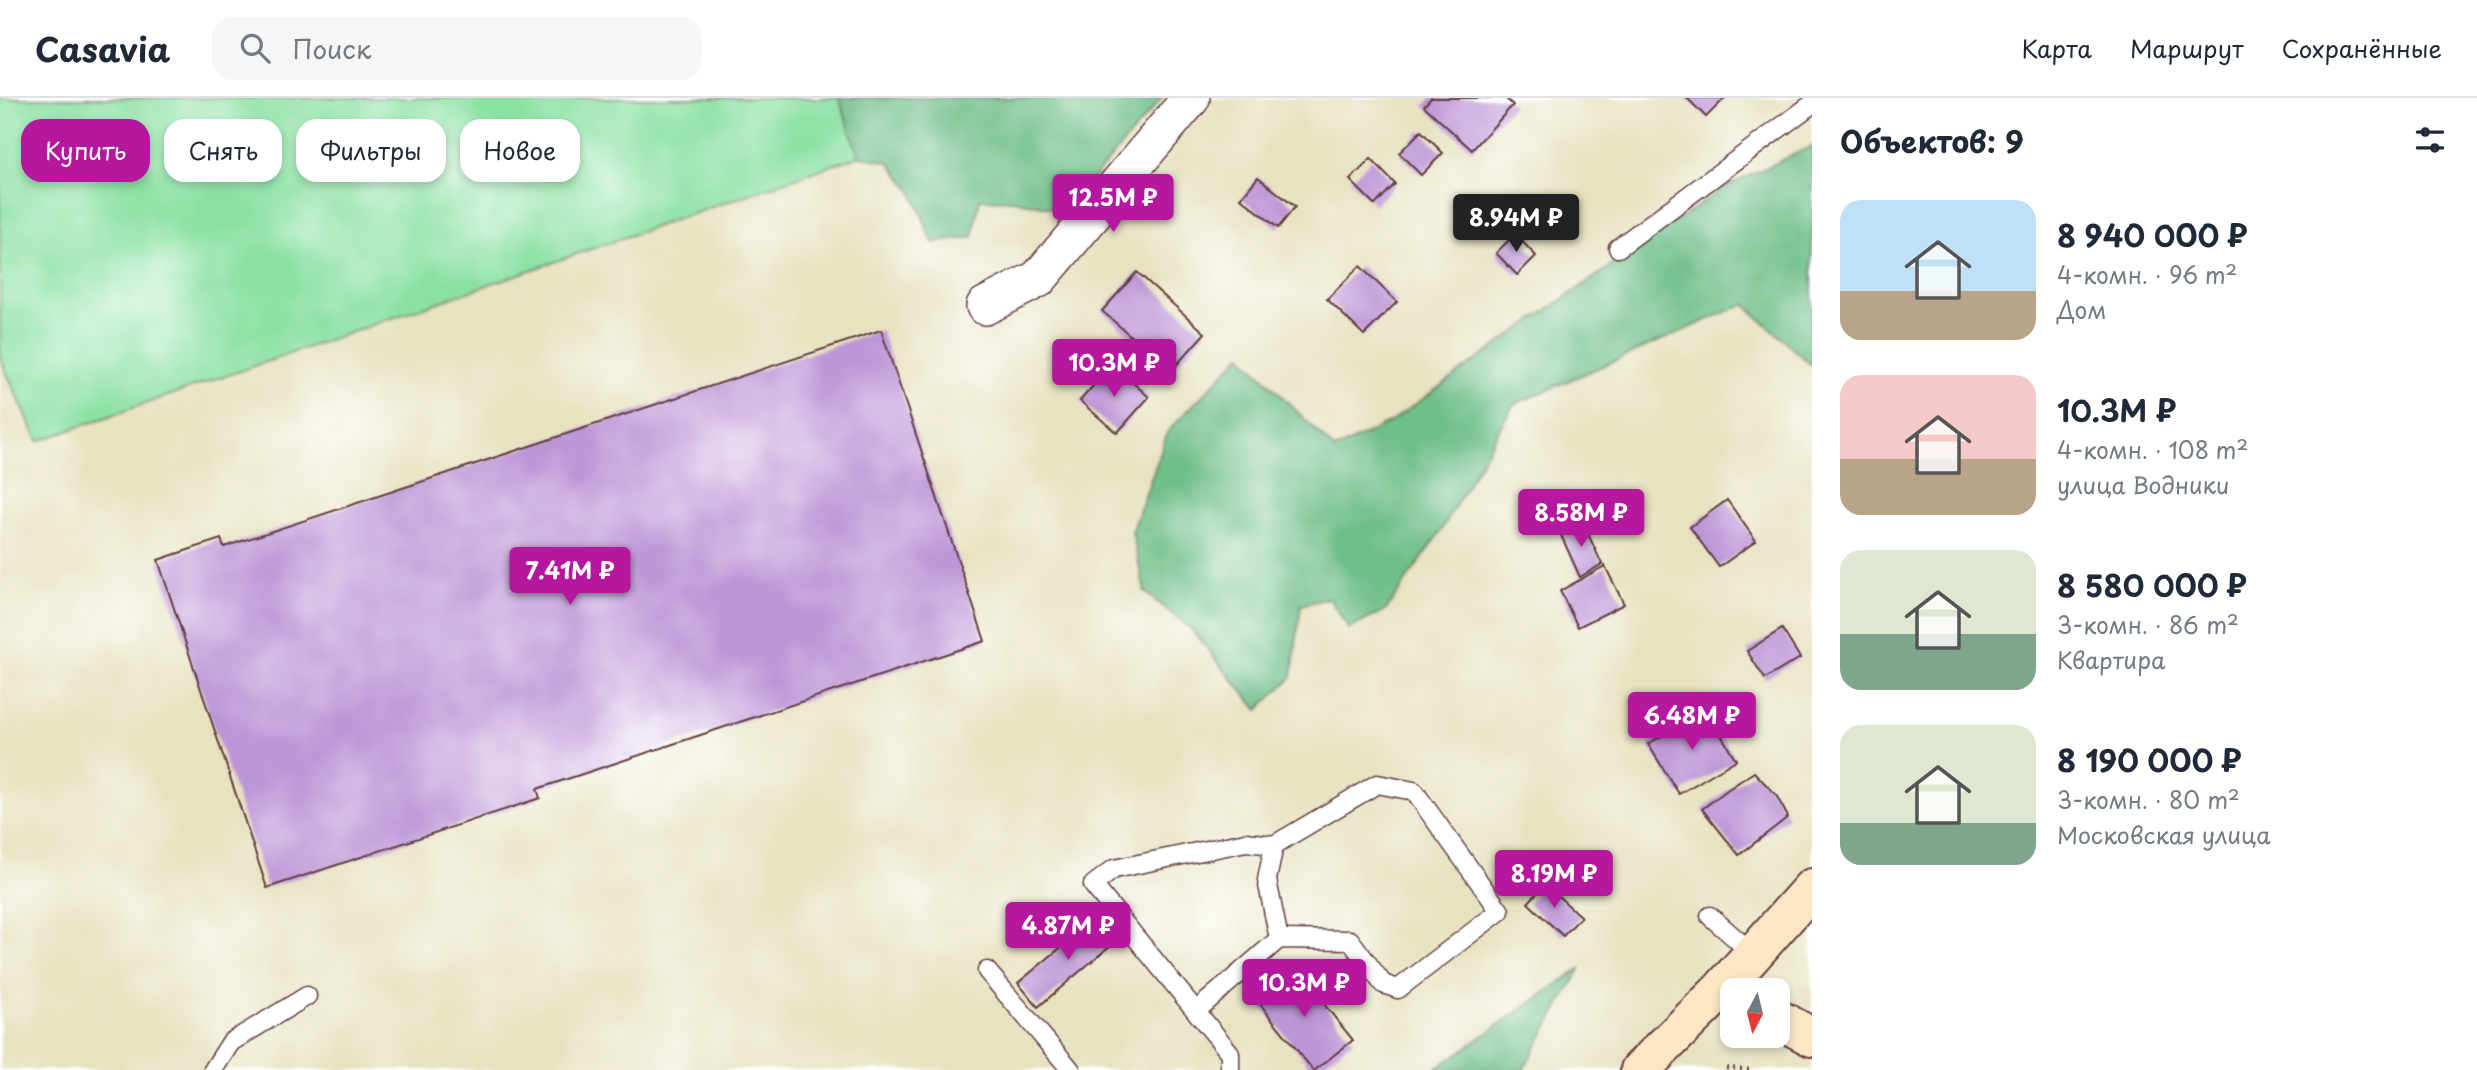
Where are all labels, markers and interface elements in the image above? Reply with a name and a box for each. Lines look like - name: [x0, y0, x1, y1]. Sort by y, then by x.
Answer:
- search box: [212, 17, 702, 80]
- text: Casavia: [35, 23, 170, 73]
- icon: search: [236, 29, 274, 67]
- text: Поиск: [292, 29, 371, 68]
- text: Карта: [2021, 30, 2092, 66]
- text: Маршрут: [2130, 30, 2244, 66]
- text: Сохранённые: [2282, 30, 2442, 66]
- text: Объектов: 9: [1840, 118, 2024, 163]
- chip: Купить: [21, 119, 150, 182]
- chip: Снять: [164, 119, 282, 182]
- chip: Фильтры: [296, 119, 446, 182]
- chip: Новое: [460, 119, 580, 182]
- icon: filters: [2411, 121, 2449, 159]
- pin: 12.5M ₽: [1048, 174, 1178, 234]
- text: 12.5M ₽: [1069, 179, 1157, 214]
- pin: 8.94M ₽: [1451, 194, 1581, 254]
- text: 8.94M ₽: [1469, 199, 1563, 234]
- text: 8 940 000 ₽: [2057, 212, 2248, 257]
- icon: home: [1896, 228, 1980, 312]
- text: 4-комн. · 96 m²: [2057, 257, 2237, 292]
- text: Дом: [2057, 292, 2106, 327]
- pin: 10.3M ₽: [1049, 340, 1179, 399]
- text: 10.3M ₽: [1068, 344, 1160, 379]
- text: 10.3M ₽: [2057, 387, 2176, 432]
- icon: home: [1896, 403, 1980, 487]
- text: 4-комн. · 108 m²: [2057, 432, 2248, 467]
- text: улица Водники: [2057, 467, 2230, 502]
- pin: 8.58M ₽: [1516, 490, 1646, 549]
- text: 8.58M ₽: [1534, 494, 1628, 529]
- pin: 7.41M ₽: [505, 547, 635, 607]
- text: 7.41M ₽: [525, 552, 615, 587]
- text: 8 580 000 ₽: [2057, 562, 2247, 607]
- icon: home: [1896, 578, 1980, 662]
- text: 3-комн. · 86 m²: [2057, 607, 2239, 642]
- text: Квартира: [2057, 642, 2165, 677]
- pin: 6.48M ₽: [1627, 692, 1757, 752]
- text: 6.48M ₽: [1644, 697, 1740, 732]
- text: 8 190 000 ₽: [2057, 737, 2241, 782]
- icon: home: [1896, 753, 1980, 837]
- text: 3-комн. · 80 m²: [2057, 782, 2240, 817]
- text: Московская улица: [2057, 817, 2271, 852]
- pin: 8.19M ₽: [1489, 850, 1619, 910]
- text: 8.19M ₽: [1511, 855, 1597, 890]
- pin: 4.87M ₽: [1003, 902, 1133, 962]
- text: 4.87M ₽: [1021, 907, 1115, 942]
- pin: 10.3M ₽: [1239, 960, 1369, 1019]
- text: 10.3M ₽: [1258, 964, 1350, 999]
- north arrow: [1720, 978, 1790, 1048]
- map controls: [1720, 978, 1790, 1048]

